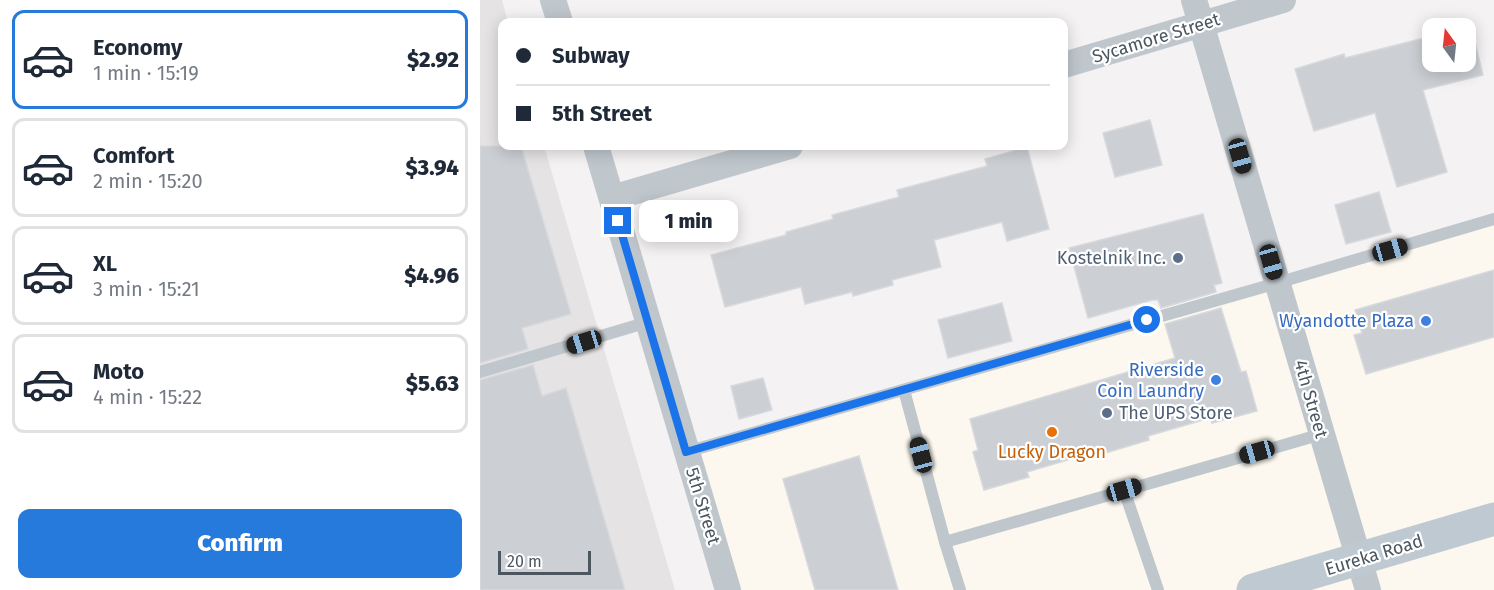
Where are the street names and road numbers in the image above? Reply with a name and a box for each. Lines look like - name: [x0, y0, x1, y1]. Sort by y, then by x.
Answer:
- street label: Sycamore Street: [1089, 8, 1223, 68]
- street label: 4th Street: [1289, 357, 1333, 441]
- street label: 5th Street: [681, 465, 725, 548]
- street label: Eureka Road: [1322, 530, 1426, 580]

